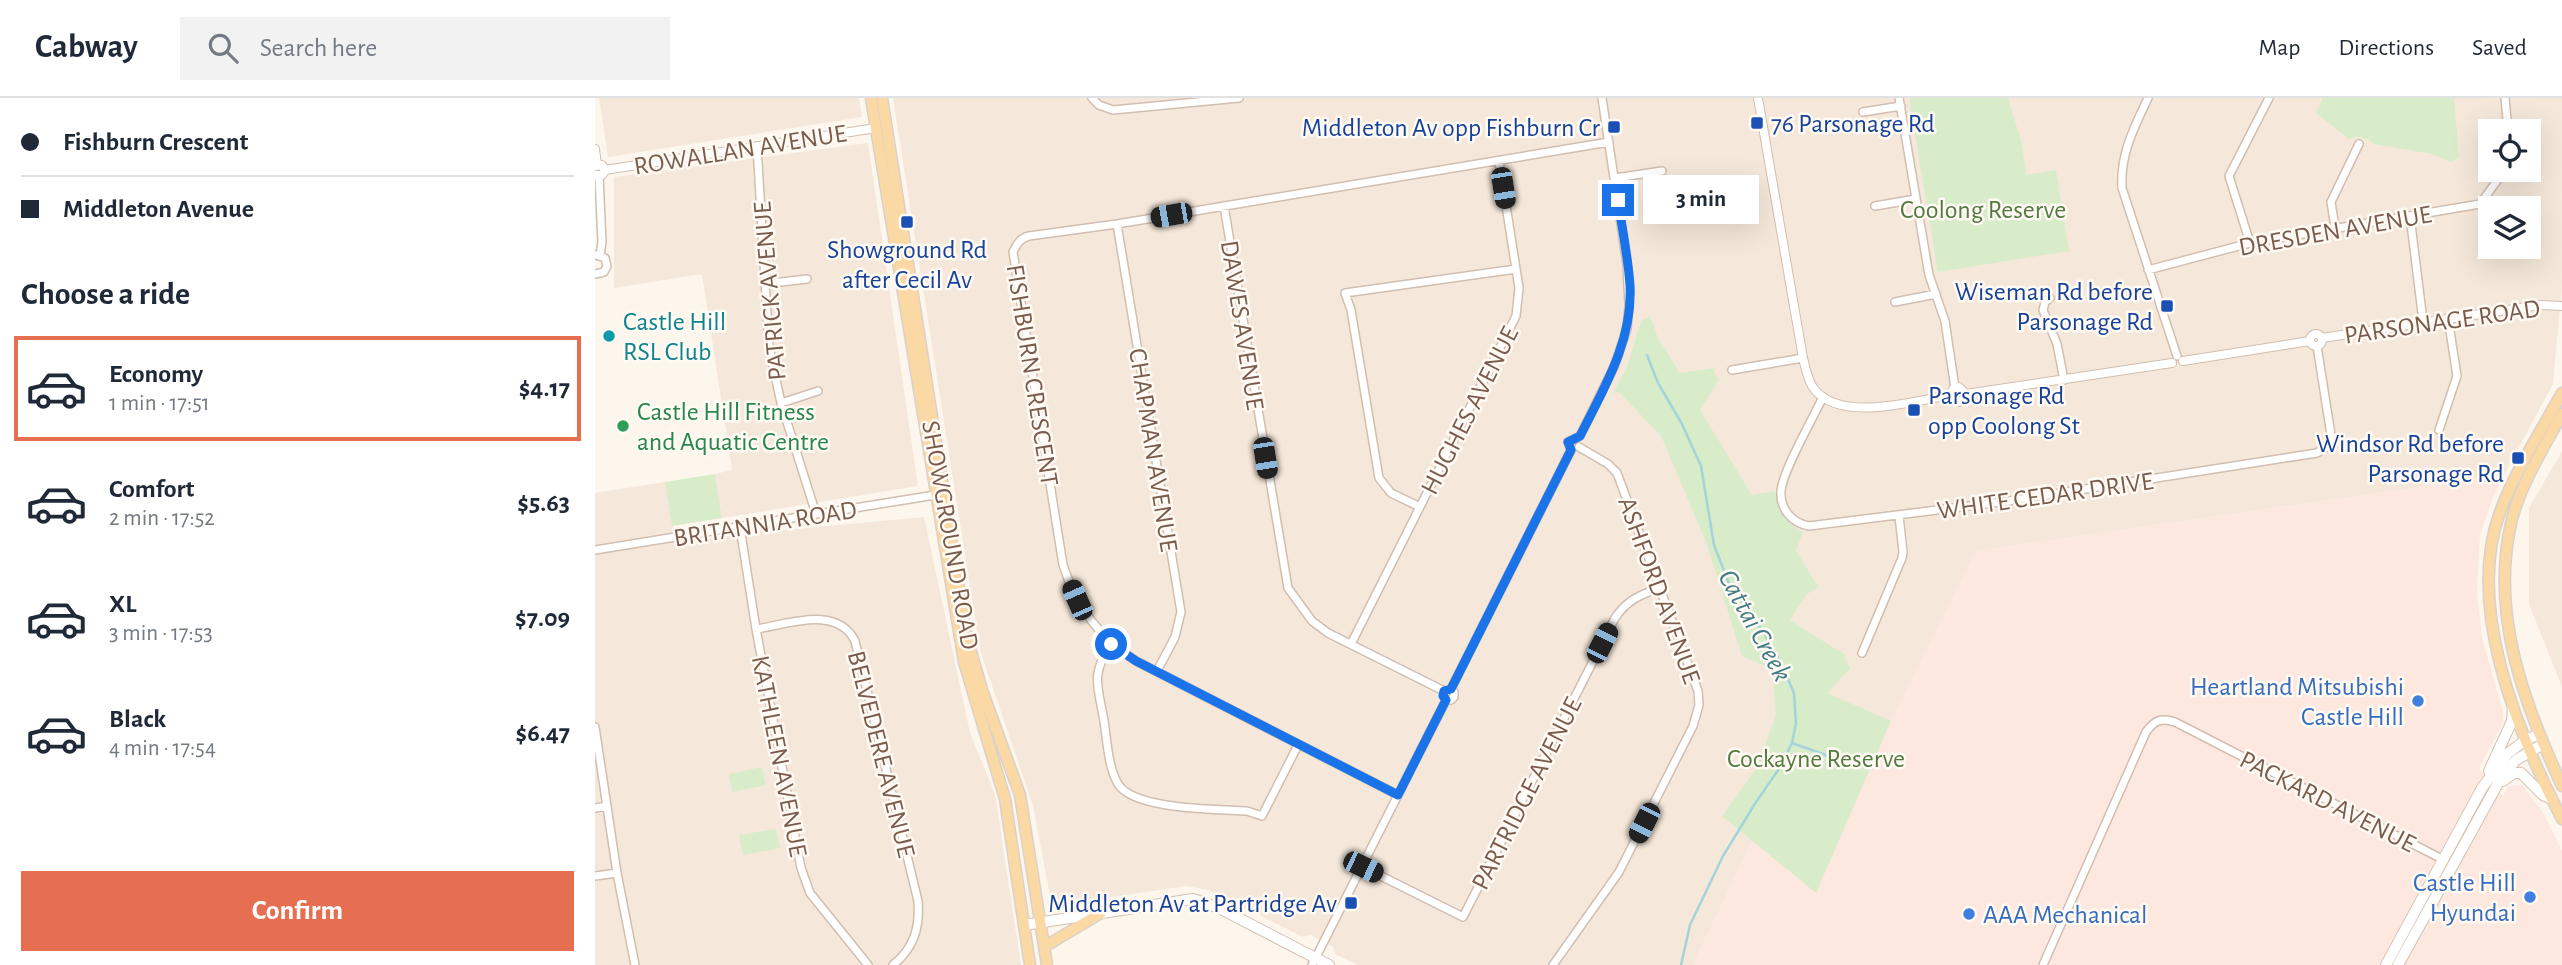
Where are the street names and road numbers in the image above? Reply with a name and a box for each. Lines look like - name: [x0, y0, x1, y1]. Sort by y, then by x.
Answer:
- street label: ROWALLAN AVENUE: [632, 120, 848, 180]
- street label: PATRICK AVENUE: [749, 200, 791, 382]
- street label: DRESDEN AVENUE: [2237, 201, 2434, 261]
- street label: DAWES AVENUE: [1216, 238, 1268, 412]
- street label: FISHBURN CRESCENT: [1002, 263, 1062, 488]
- street label: PARSONAGE ROAD: [2343, 295, 2542, 349]
- street label: HUGHES AVENUE: [1416, 322, 1523, 499]
- street label: CHAPMAN AVENUE: [1124, 347, 1182, 554]
- street label: SHOWGROUND ROAD: [917, 419, 983, 652]
- street label: WHITE CEDAR DRIVE: [1935, 468, 2155, 524]
- street label: ASHFORD AVENUE: [1613, 494, 1705, 687]
- street label: BRITANNIA ROAD: [672, 497, 859, 551]
- street label: BELVEDERE AVENUE: [843, 648, 919, 860]
- street label: KATHLEEN AVENUE: [747, 653, 811, 859]
- street label: PARTRIDGE AVENUE: [1467, 693, 1587, 894]
- street label: PACKARD AVENUE: [2235, 746, 2420, 857]

